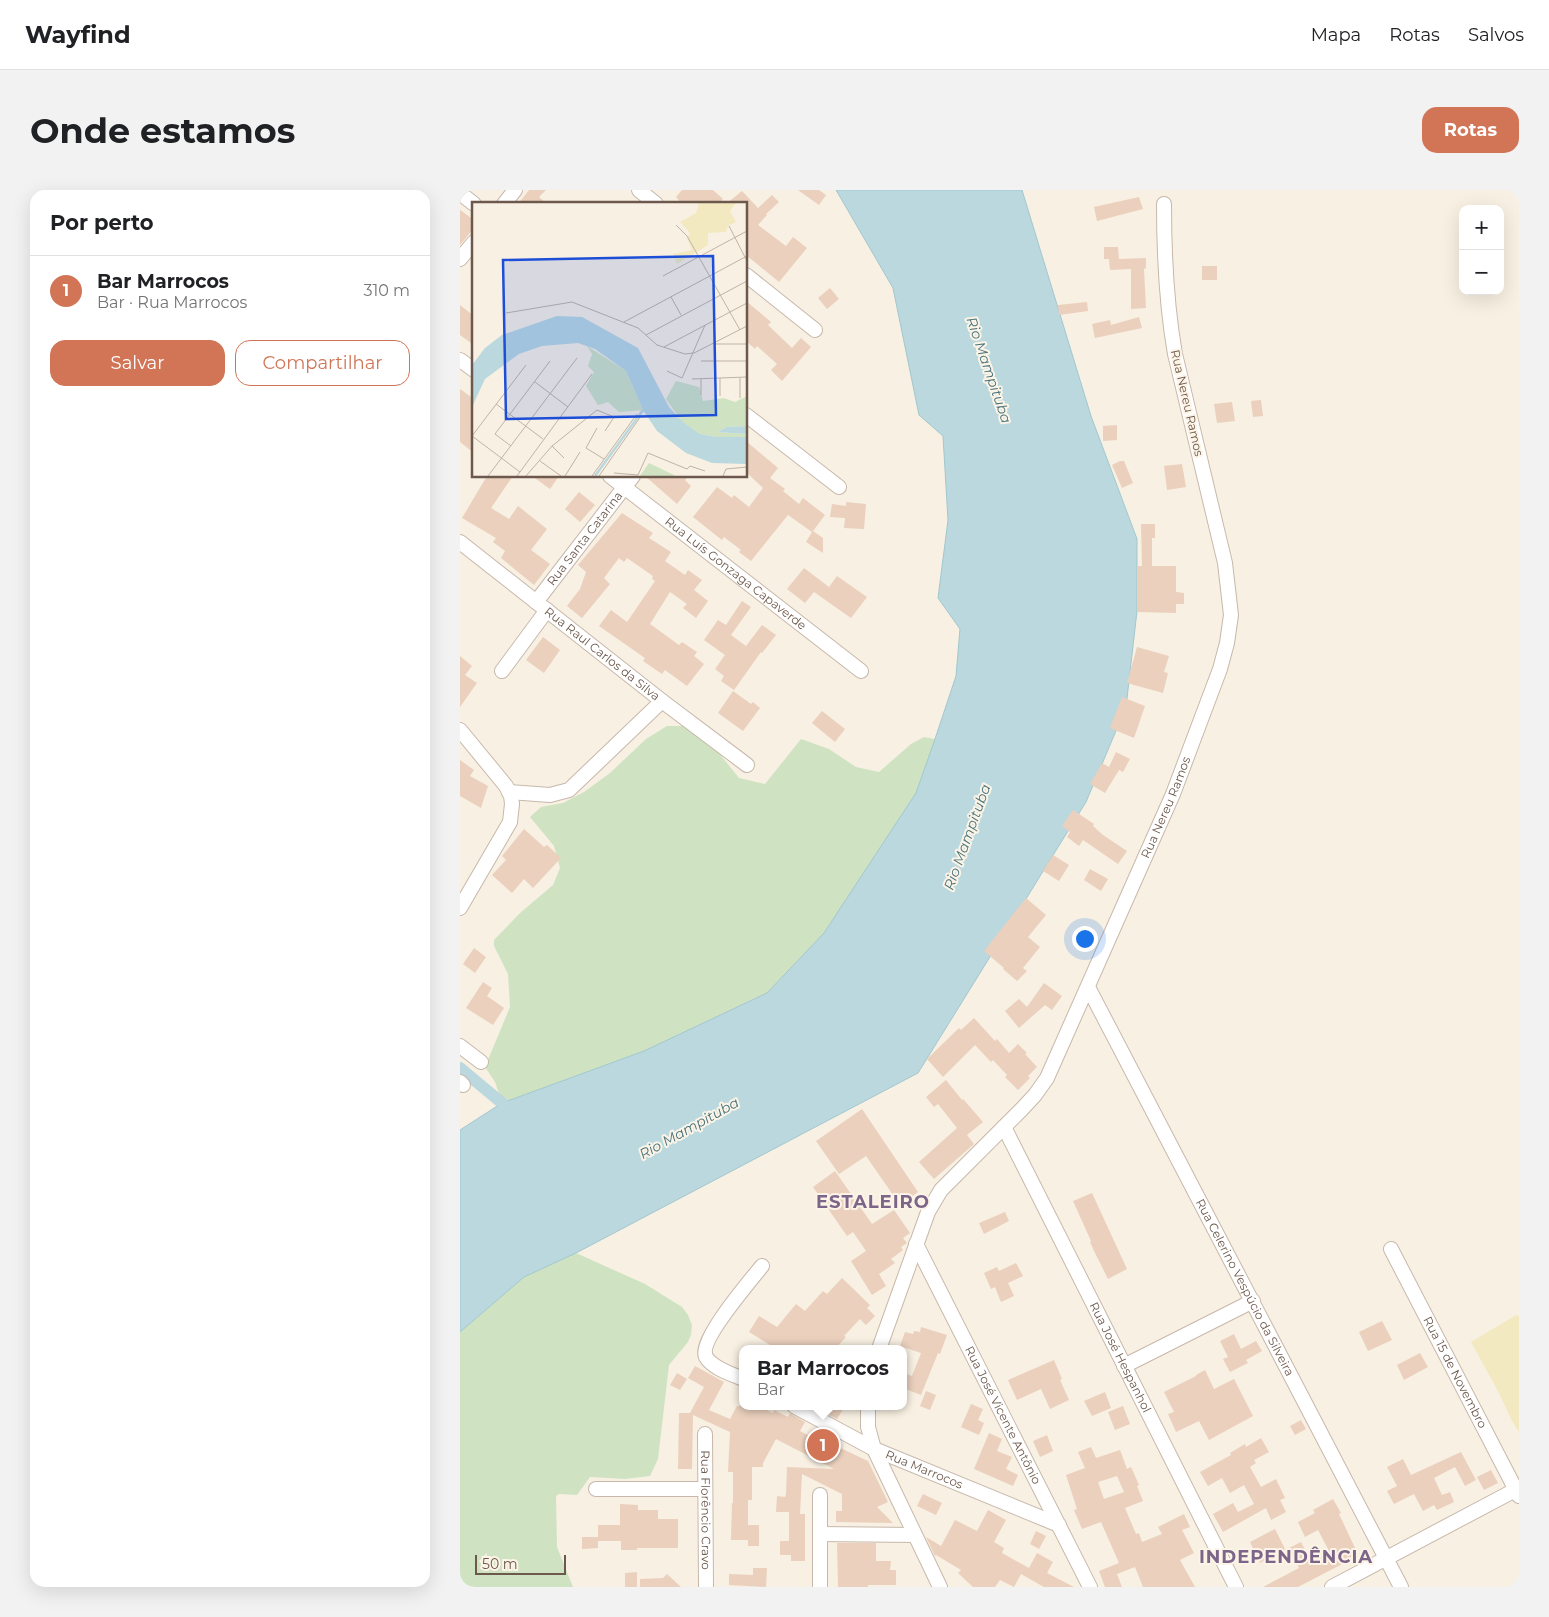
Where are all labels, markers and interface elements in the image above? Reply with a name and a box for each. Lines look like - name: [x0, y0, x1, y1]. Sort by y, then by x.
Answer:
- text: Wayfind: [25, 20, 131, 49]
- text: Mapa: [1311, 24, 1361, 46]
- text: Rotas: [1389, 24, 1440, 46]
- text: Salvos: [1468, 24, 1524, 46]
- button: Rotas: [1422, 107, 1519, 153]
- text: Onde estamos: [30, 109, 295, 152]
- inset map: [472, 202, 748, 478]
- map controls: [1459, 205, 1504, 295]
- button: +: [1459, 205, 1504, 250]
- text: Por perto: [50, 210, 154, 235]
- button: −: [1459, 250, 1504, 295]
- text: Bar Marrocos: [97, 270, 229, 293]
- text: 1: [63, 281, 69, 300]
- text: 310 m: [363, 281, 410, 300]
- text: Bar · Rua Marrocos: [97, 293, 247, 312]
- water label: Rio Mampituba: [962, 314, 1016, 426]
- button: Salvar: [50, 340, 225, 386]
- button: Compartilhar: [235, 340, 410, 386]
- street label: Rua Nereu Ramos: [1168, 348, 1207, 458]
- street label: Rua Santa Catarina: [543, 488, 625, 588]
- street label: Rua Luís Gonzaga Capaverde: [662, 513, 810, 633]
- street label: Rua Raul Carlos da Silva: [542, 603, 663, 704]
- street label: Rua Nereu Ramos: [1137, 754, 1193, 861]
- water label: Rio Mampituba: [939, 782, 995, 892]
- your location: [1072, 926, 1098, 952]
- water label: Rio Mampituba: [636, 1093, 742, 1163]
- district label: ESTALEIRO: [816, 1191, 930, 1213]
- street label: Rua Celerino Vespúcio da Silveira: [1193, 1196, 1298, 1379]
- street label: Rua José Hespanhol: [1086, 1299, 1155, 1415]
- street label: Rua 15 de Novembro: [1420, 1314, 1491, 1431]
- street label: Rua José Vicente Antônio: [962, 1343, 1045, 1487]
- popup: [739, 1345, 907, 1410]
- text: Bar Marrocos: [757, 1357, 889, 1380]
- text: Bar: [757, 1380, 785, 1399]
- pin: 1: [807, 1426, 839, 1464]
- street label: Rua Marrocos: [883, 1447, 965, 1492]
- street label: Rua Florêncio Cravo: [698, 1450, 714, 1570]
- district label: INDEPENDÊNCIA: [1199, 1546, 1373, 1568]
- scale bar: [475, 1552, 566, 1575]
- text: 50 m: [482, 1555, 518, 1573]

